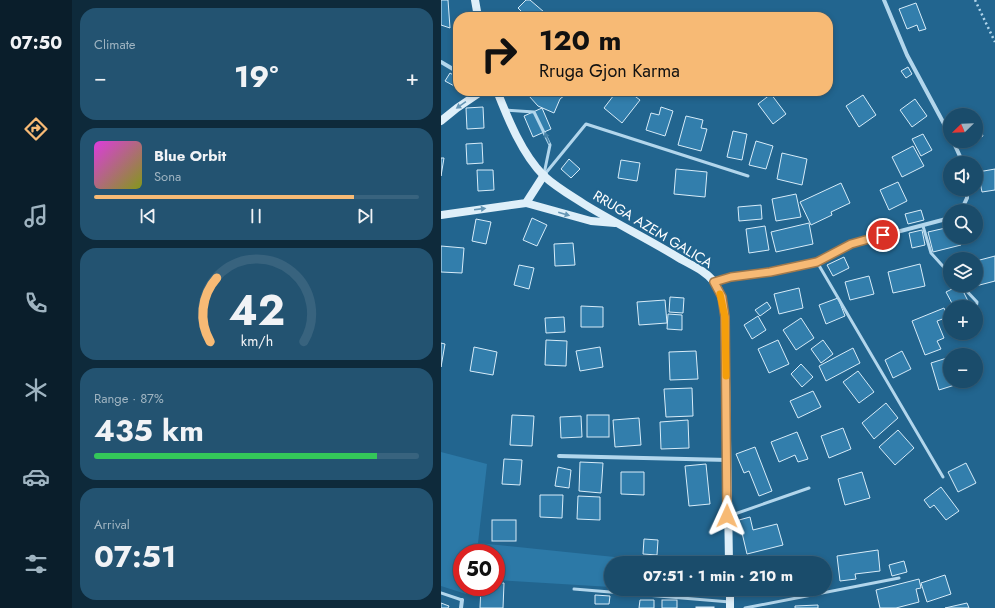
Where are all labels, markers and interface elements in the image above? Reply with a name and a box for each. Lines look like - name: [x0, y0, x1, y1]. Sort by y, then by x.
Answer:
- text: 120 m: [539, 20, 622, 61]
- icon: right: [473, 28, 525, 80]
- text: 07:50: [10, 30, 62, 56]
- text: Climate: [94, 35, 135, 54]
- text: 19°: [234, 55, 278, 98]
- text: Rruga Gjon Karma: [539, 58, 680, 84]
- text: −: [94, 61, 107, 93]
- text: +: [405, 61, 419, 93]
- one-way arrow: [455, 101, 466, 109]
- north arrow: [943, 108, 983, 148]
- map controls: [943, 108, 983, 388]
- icon: directions: [22, 115, 50, 143]
- one-way arrow: [544, 132, 550, 143]
- text: Blue Orbit: [154, 145, 226, 167]
- button: sound: [943, 156, 983, 196]
- text: Sona: [154, 167, 181, 186]
- street label: RRUGA AZEM GALICA: [589, 185, 717, 273]
- icon: music: [22, 202, 50, 230]
- button: search: [943, 204, 983, 244]
- icon: previous: [137, 205, 159, 227]
- icon: pause: [245, 205, 267, 227]
- icon: next: [354, 205, 376, 227]
- one-way arrow: [474, 206, 486, 212]
- one-way arrow: [557, 211, 570, 217]
- pin: [866, 218, 900, 252]
- icon: arrive: [872, 224, 894, 246]
- button: layers: [943, 252, 983, 292]
- text: 42: [228, 280, 285, 341]
- icon: phone: [22, 289, 50, 317]
- button: +: [943, 300, 983, 340]
- text: km/h: [240, 331, 273, 351]
- button: −: [943, 348, 983, 388]
- icon: climate: [22, 376, 50, 404]
- text: Range · 87%: [94, 389, 164, 408]
- text: 435 km: [94, 409, 204, 452]
- icon: car: [22, 463, 50, 491]
- position arrow: [706, 495, 748, 537]
- text: Arrival: [94, 515, 130, 534]
- text: 07:51: [94, 535, 176, 578]
- speed limit sign: 50: [453, 544, 505, 596]
- icon: filters: [22, 550, 50, 578]
- text: 07:51 · 1 min · 210 m: [643, 565, 793, 587]

